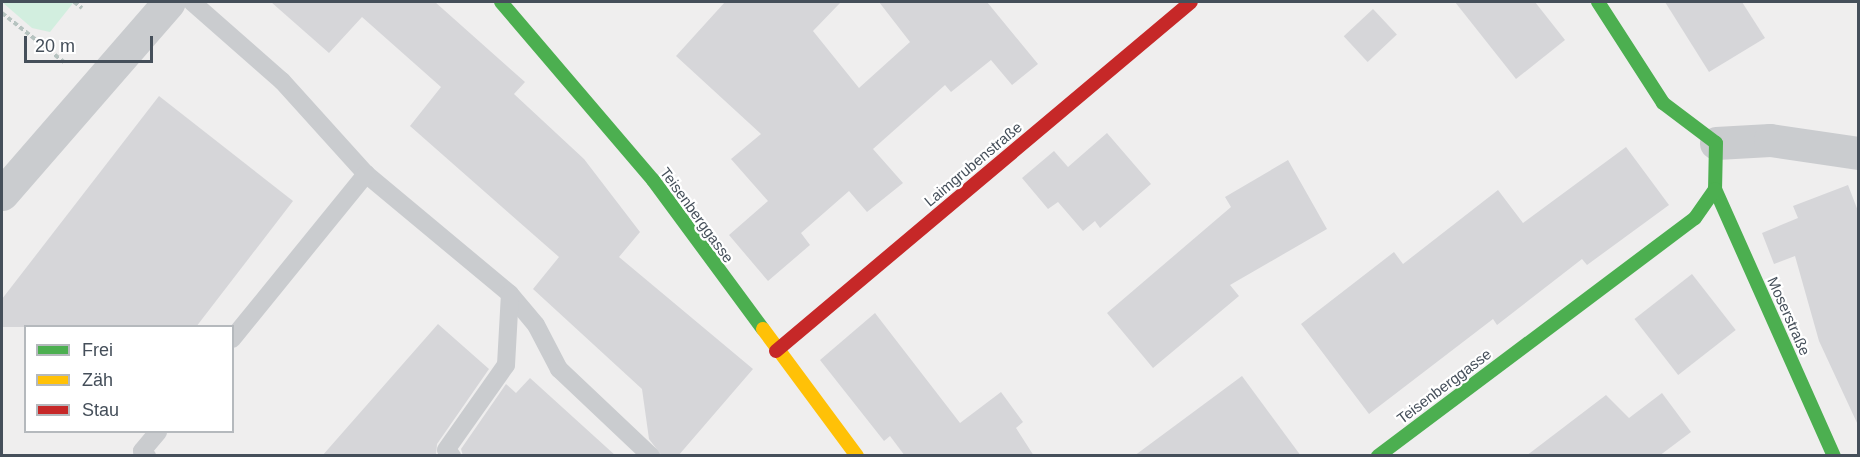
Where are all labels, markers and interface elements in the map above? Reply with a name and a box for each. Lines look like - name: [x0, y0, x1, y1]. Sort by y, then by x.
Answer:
- scale bar: [27, 24, 156, 62]
- text: 20 m: [35, 36, 75, 56]
- street label: Laimgrubenstraße: [921, 118, 1025, 210]
- street label: Teisenberggasse: [656, 164, 738, 266]
- street label: Moserstraße: [1764, 274, 1814, 358]
- legend: [24, 325, 234, 433]
- text: Frei: [82, 340, 113, 360]
- street label: Teisenberggasse: [1393, 345, 1495, 427]
- text: Zäh: [82, 370, 113, 390]
- text: Stau: [82, 400, 119, 420]

